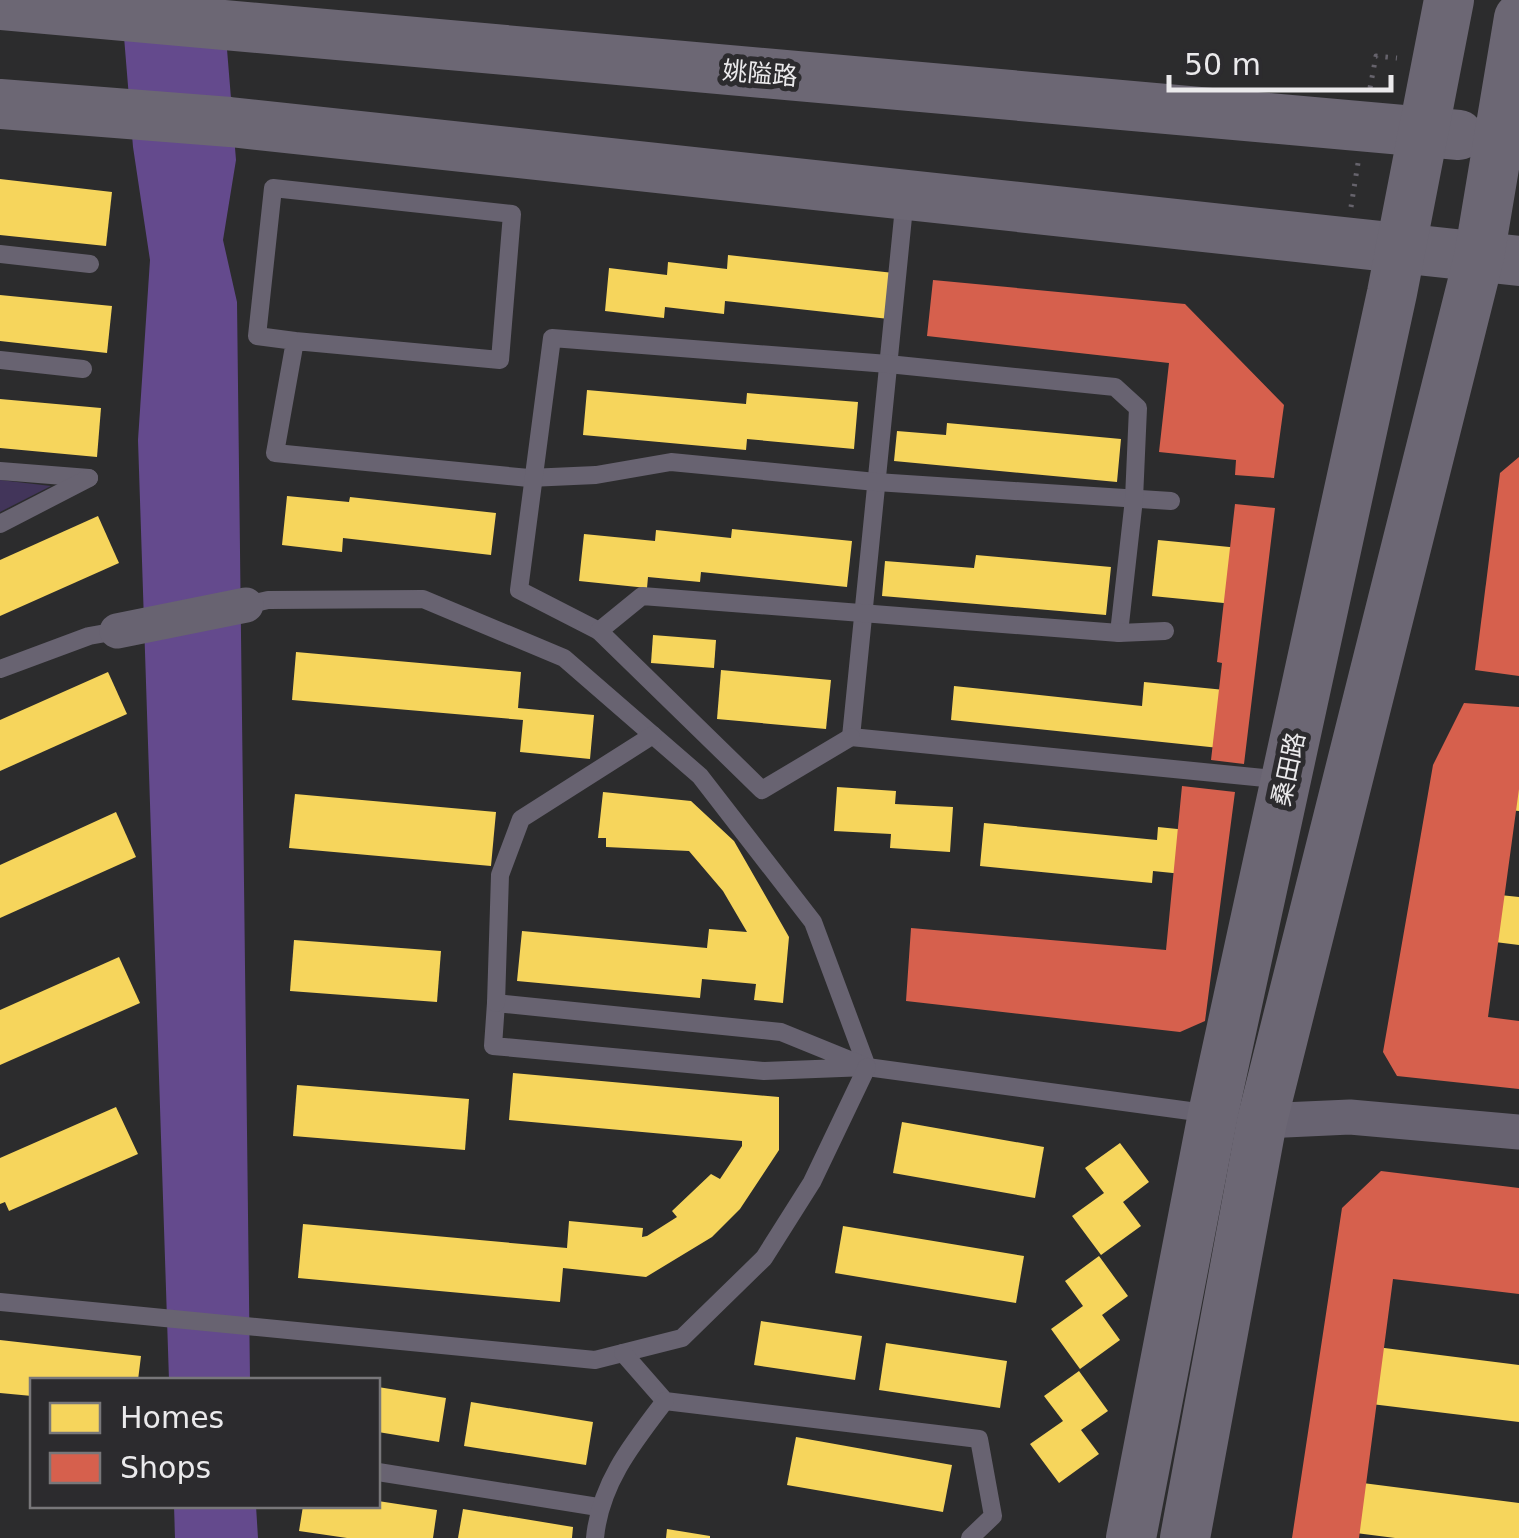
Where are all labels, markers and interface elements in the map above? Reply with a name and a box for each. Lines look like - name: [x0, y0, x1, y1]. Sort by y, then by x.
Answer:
- scale bar: [1169, 30, 1392, 92]
- text: 50 m: [1184, 47, 1261, 82]
- street label: 姚隘路: [721, 56, 799, 91]
- street label: 桑田路: [1267, 729, 1310, 809]
- legend: [30, 1378, 380, 1508]
- text: Homes: [120, 1400, 224, 1435]
- text: Shops: [120, 1450, 211, 1485]

